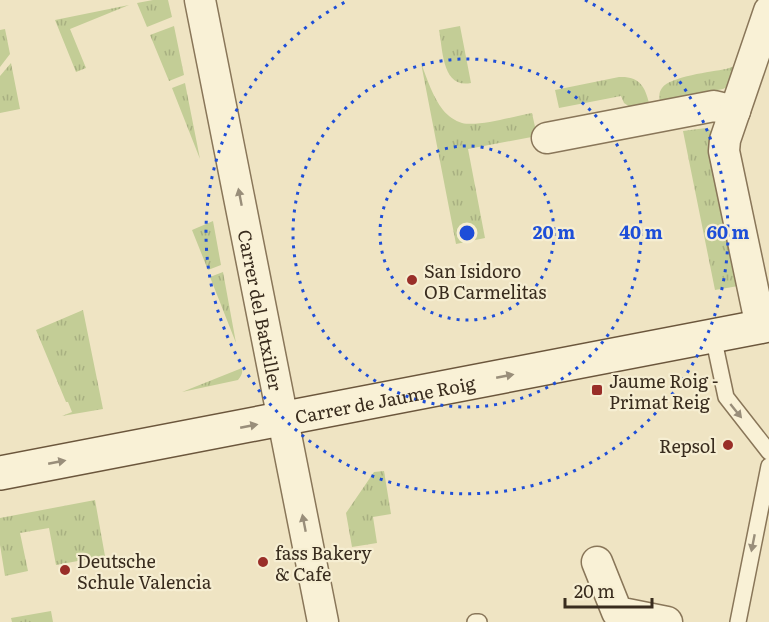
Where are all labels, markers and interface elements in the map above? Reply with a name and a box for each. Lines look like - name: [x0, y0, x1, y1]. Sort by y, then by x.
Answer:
- one-way arrow: [234, 188, 244, 206]
- text: 20 m: [533, 218, 575, 245]
- text: 40 m: [619, 218, 663, 245]
- text: 60 m: [706, 218, 750, 245]
- centre of rings: [457, 223, 477, 243]
- street label: Carrer del Batxiller: [232, 227, 291, 393]
- place label: San Isidoro OB Carmelitas: [424, 257, 546, 305]
- marker: San Isidoro OB Carmelitas: [405, 273, 419, 287]
- place label: Jaume Roig - Primat Reig: [609, 367, 718, 415]
- street label: Carrer de Jaume Roig: [292, 368, 478, 429]
- one-way arrow: [496, 371, 515, 380]
- marker: Jaume Roig - Primat Reig: [590, 383, 604, 397]
- one-way arrow: [729, 403, 742, 419]
- one-way arrow: [240, 421, 259, 430]
- place label: Repsol: [659, 432, 716, 459]
- marker: Repsol: [721, 438, 735, 452]
- one-way arrow: [48, 457, 67, 466]
- one-way arrow: [299, 514, 308, 533]
- one-way arrow: [748, 534, 757, 553]
- place label: fass Bakery & Cafe: [275, 539, 372, 587]
- place label: Deutsche Schule Valencia: [77, 547, 212, 595]
- marker: fass Bakery & Cafe: [256, 555, 270, 569]
- marker: Deutsche Schule Valencia: [58, 563, 72, 577]
- scale bar: [565, 571, 652, 609]
- text: 20 m: [574, 577, 615, 604]

